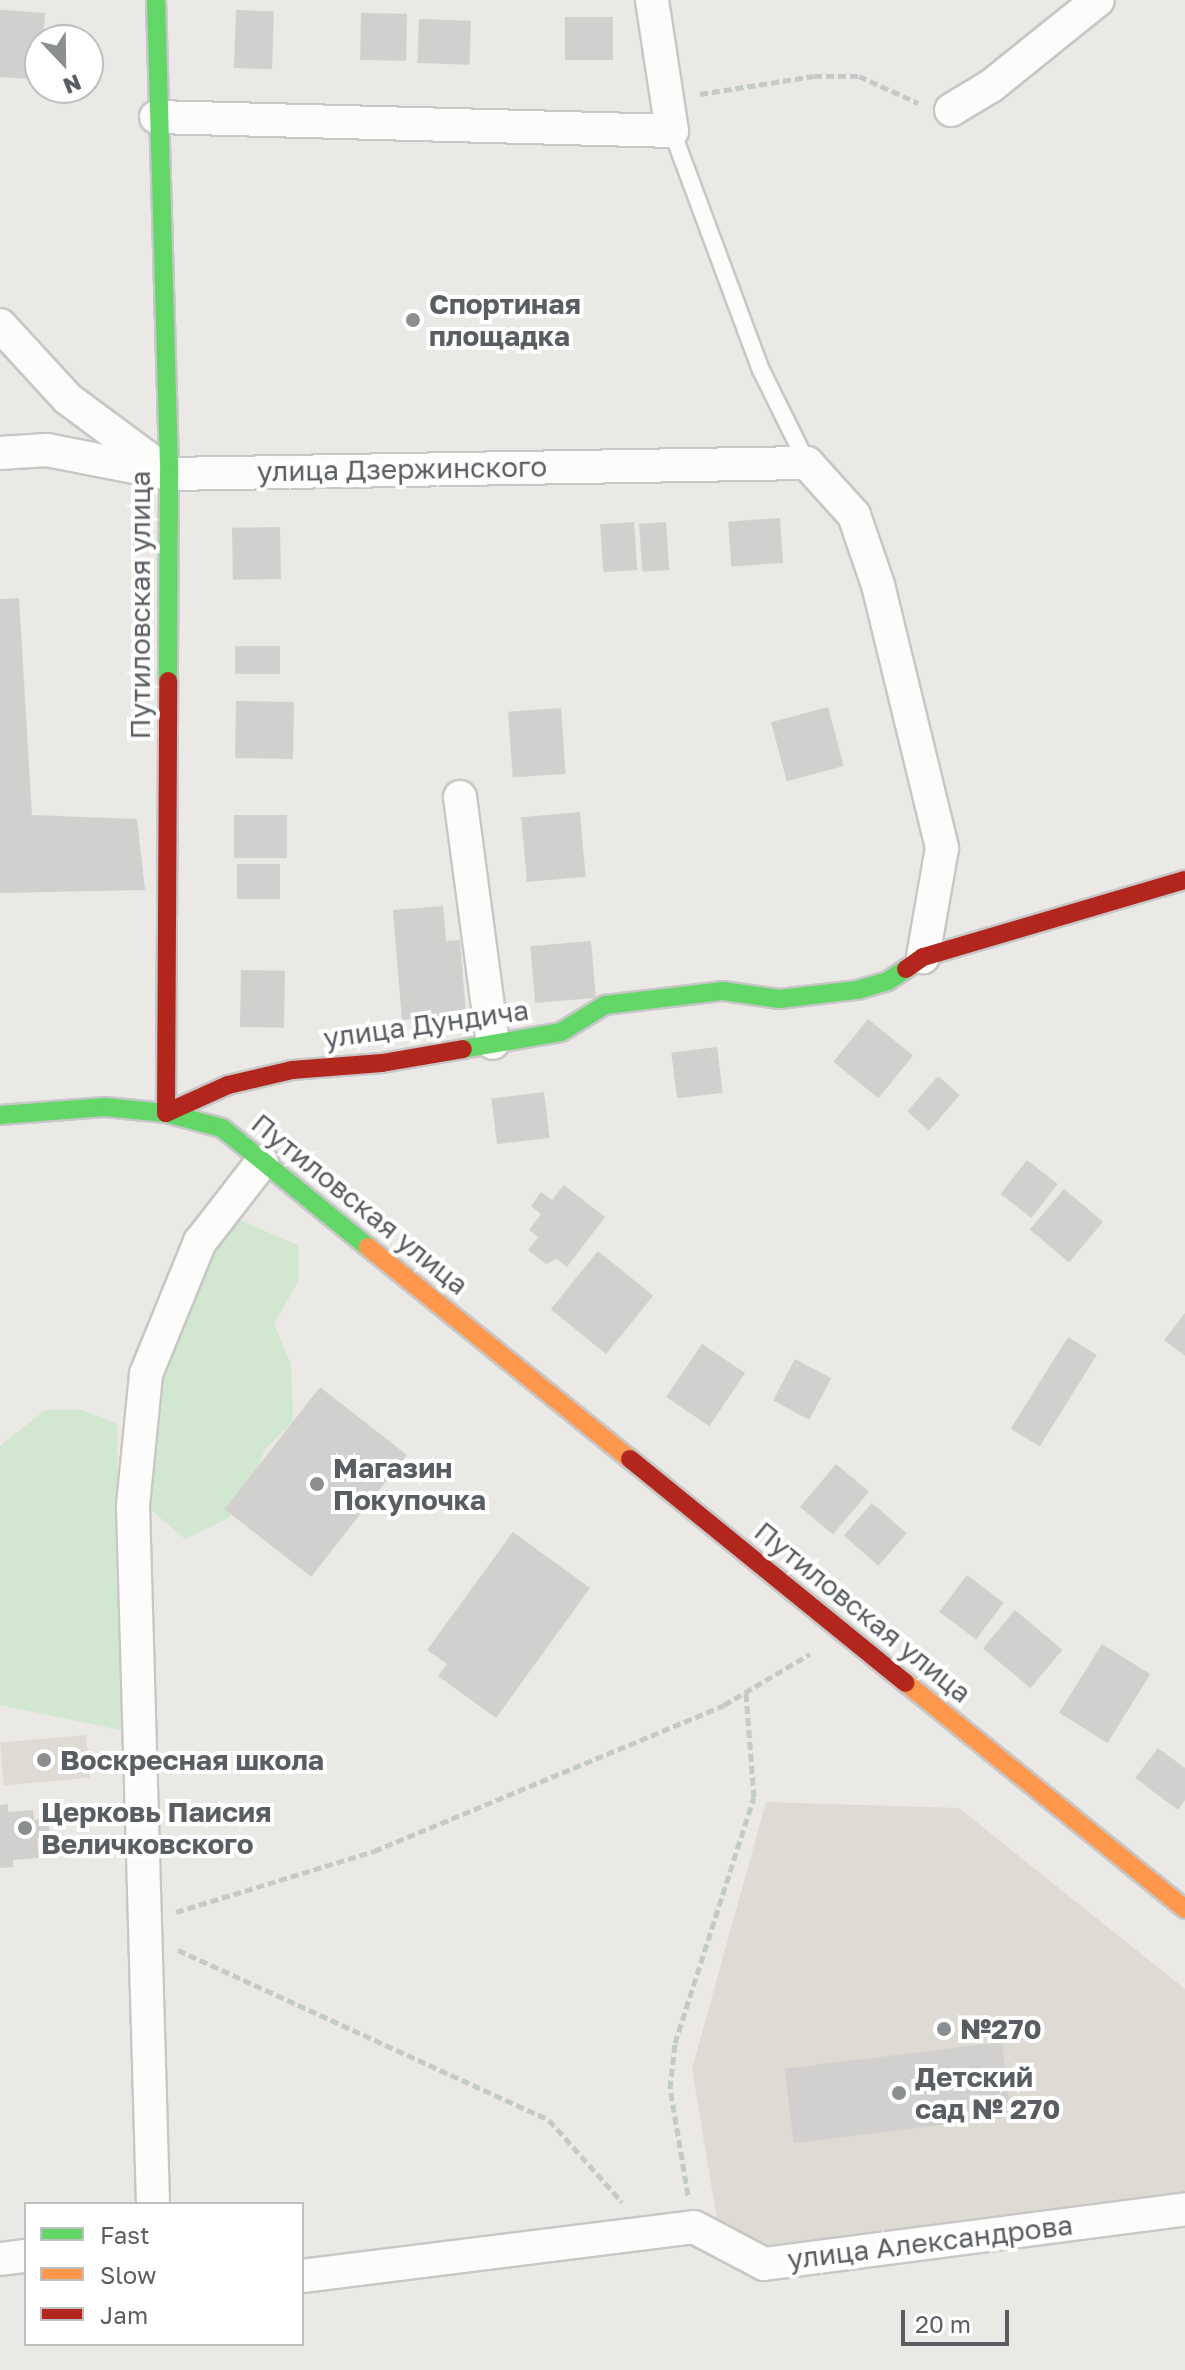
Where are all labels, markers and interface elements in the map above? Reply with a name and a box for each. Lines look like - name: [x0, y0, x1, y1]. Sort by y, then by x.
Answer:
- north arrow: [24, 24, 104, 104]
- text: N: [60, 69, 85, 101]
- place label: Спортиная площадка: [429, 287, 581, 353]
- marker: Спортиная площадка: [404, 311, 422, 329]
- street label: улица Дзержинского: [257, 450, 547, 488]
- street label: Путиловская улица: [123, 471, 157, 739]
- street label: улица Дундича: [321, 993, 531, 1055]
- street label: Путиловская улица: [245, 1106, 475, 1302]
- place label: Магазин Покупочка: [333, 1451, 486, 1517]
- marker: Магазин Покупочка: [308, 1475, 326, 1493]
- street label: Путиловская улица: [748, 1514, 978, 1710]
- place label: Воскресная школа: [60, 1743, 324, 1777]
- marker: Воскресная школа: [35, 1751, 53, 1769]
- place label: Церковь Паисия Величковского: [41, 1795, 271, 1861]
- marker: Церковь Паисия Величковского: [16, 1819, 34, 1837]
- place label: №270: [960, 2012, 1042, 2046]
- marker: №270: [935, 2020, 953, 2038]
- place label: Детский сад № 270: [915, 2060, 1060, 2126]
- marker: Детский сад № 270: [890, 2084, 908, 2102]
- legend: [24, 2202, 304, 2346]
- street label: улица Александрова: [785, 2208, 1075, 2276]
- text: Fast: [100, 2220, 150, 2249]
- text: Slow: [100, 2260, 156, 2289]
- scale bar: [905, 2294, 1013, 2344]
- text: Jam: [100, 2300, 148, 2329]
- text: 20 m: [915, 2309, 971, 2338]

